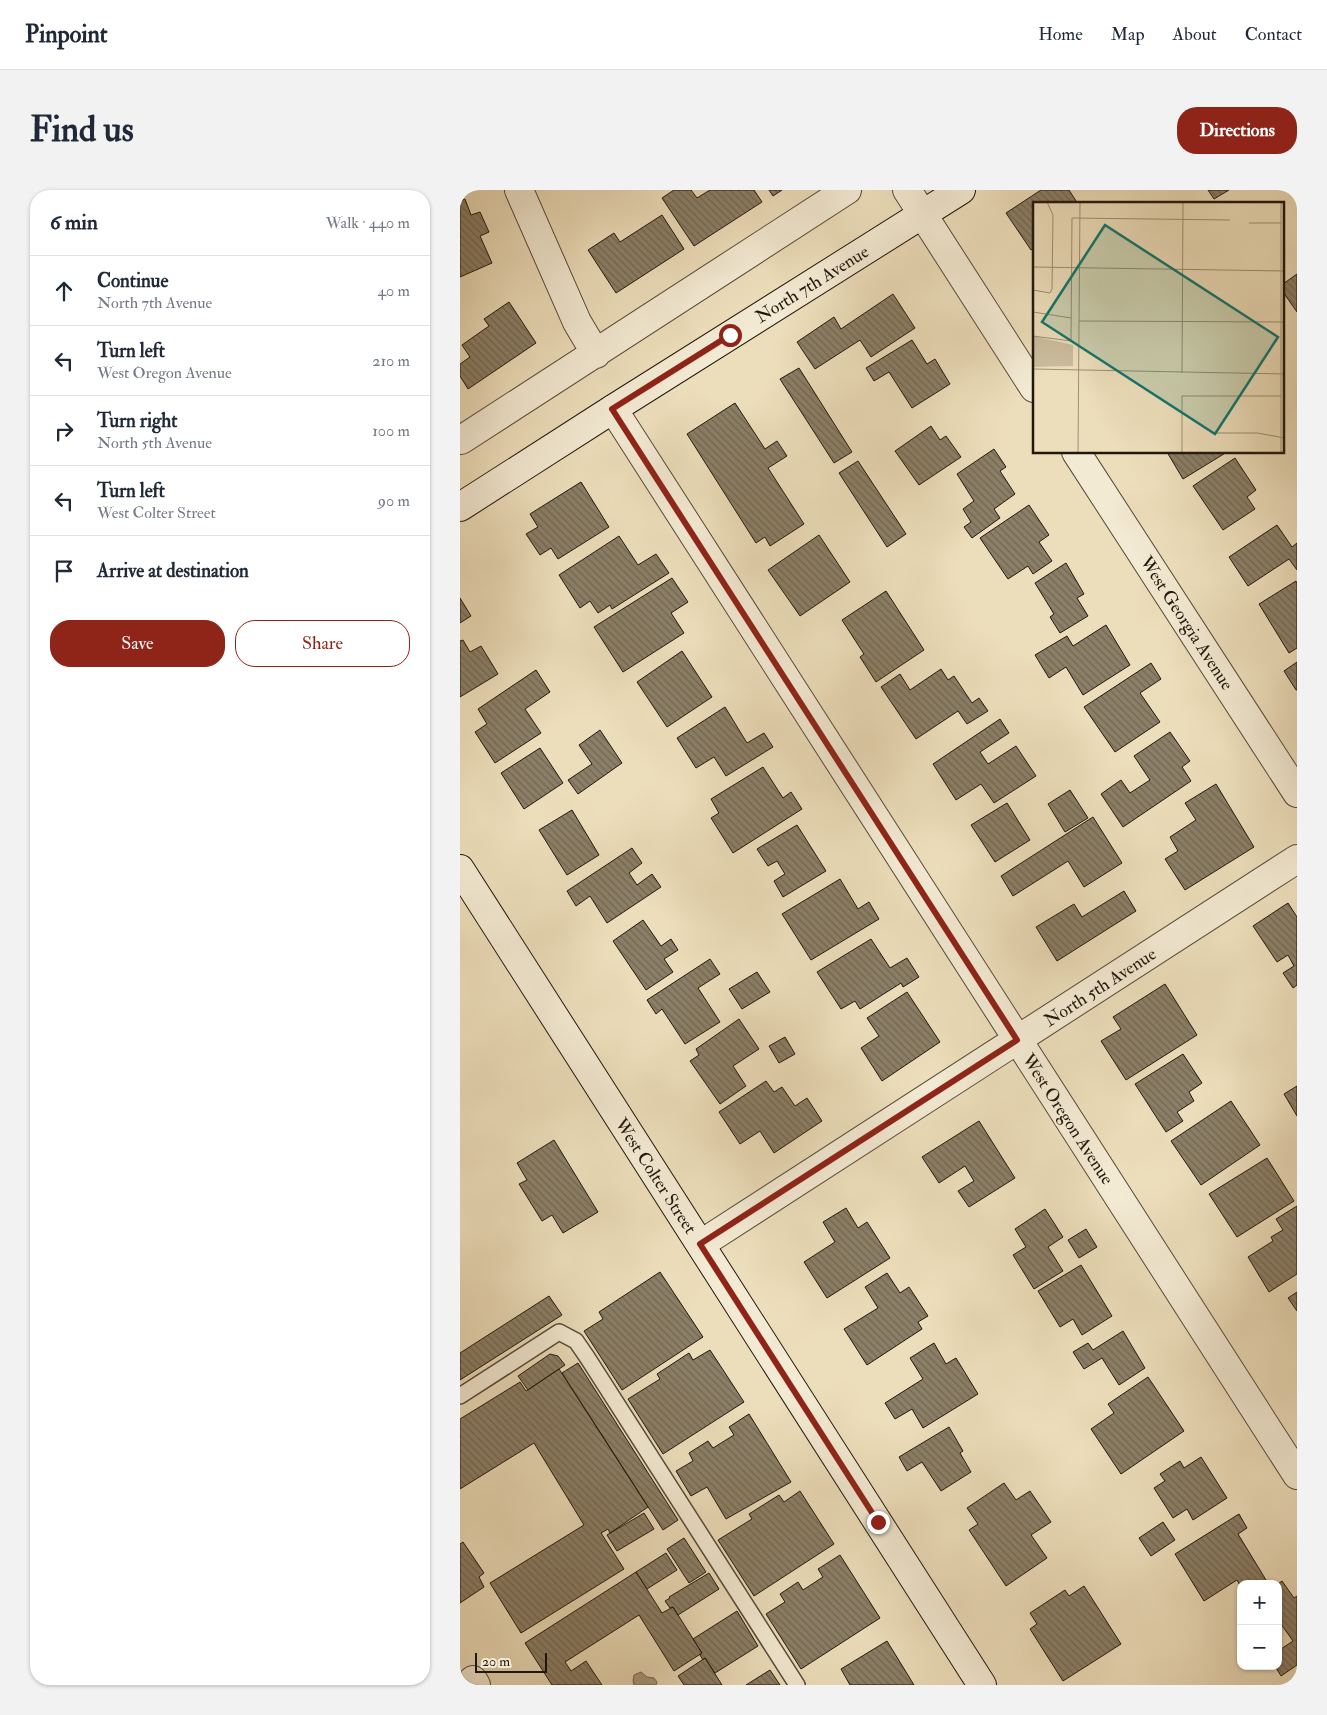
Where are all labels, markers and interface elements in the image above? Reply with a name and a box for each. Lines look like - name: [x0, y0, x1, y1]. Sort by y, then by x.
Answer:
- text: Pinpoint: [25, 19, 108, 50]
- text: Home: [1038, 23, 1083, 46]
- text: Map: [1111, 23, 1145, 46]
- text: About: [1173, 23, 1217, 46]
- text: Contact: [1245, 23, 1302, 46]
- button: Directions: [1177, 107, 1297, 154]
- text: Find us: [30, 108, 134, 152]
- inset map: [1033, 202, 1284, 454]
- text: 6 min: [50, 209, 98, 236]
- text: Walk · 440 m: [326, 213, 410, 233]
- street label: North 7th Avenue: [751, 240, 874, 329]
- text: Continue: [97, 269, 168, 293]
- icon: ahead: [50, 277, 78, 305]
- text: 40 m: [377, 281, 410, 301]
- text: North 7th Avenue: [97, 293, 212, 313]
- route start: [719, 324, 742, 347]
- text: Turn left: [97, 339, 165, 363]
- icon: left: [50, 347, 78, 375]
- text: 210 m: [372, 351, 410, 371]
- text: West Oregon Avenue: [97, 363, 232, 383]
- text: Turn right: [97, 409, 177, 433]
- icon: right: [50, 417, 78, 445]
- text: 100 m: [372, 421, 410, 441]
- text: North 5th Avenue: [97, 433, 212, 453]
- text: Turn left: [97, 479, 165, 503]
- icon: left: [50, 487, 78, 515]
- text: 90 m: [378, 491, 410, 511]
- text: West Colter Street: [97, 503, 216, 523]
- street label: West Georgia Avenue: [1134, 551, 1239, 695]
- icon: arrive: [50, 557, 78, 585]
- text: Arrive at destination: [97, 559, 249, 583]
- button: Save: [50, 620, 225, 667]
- button: Share: [235, 620, 410, 667]
- street label: North 5th Avenue: [1040, 942, 1161, 1032]
- street label: West Oregon Avenue: [1016, 1049, 1119, 1189]
- street label: West Colter Street: [609, 1113, 702, 1239]
- route end: [867, 1511, 890, 1534]
- map controls: [1237, 1580, 1282, 1670]
- button: +: [1237, 1580, 1282, 1625]
- button: −: [1237, 1625, 1282, 1670]
- scale bar: [475, 1650, 548, 1673]
- text: 20 m: [482, 1653, 510, 1670]

